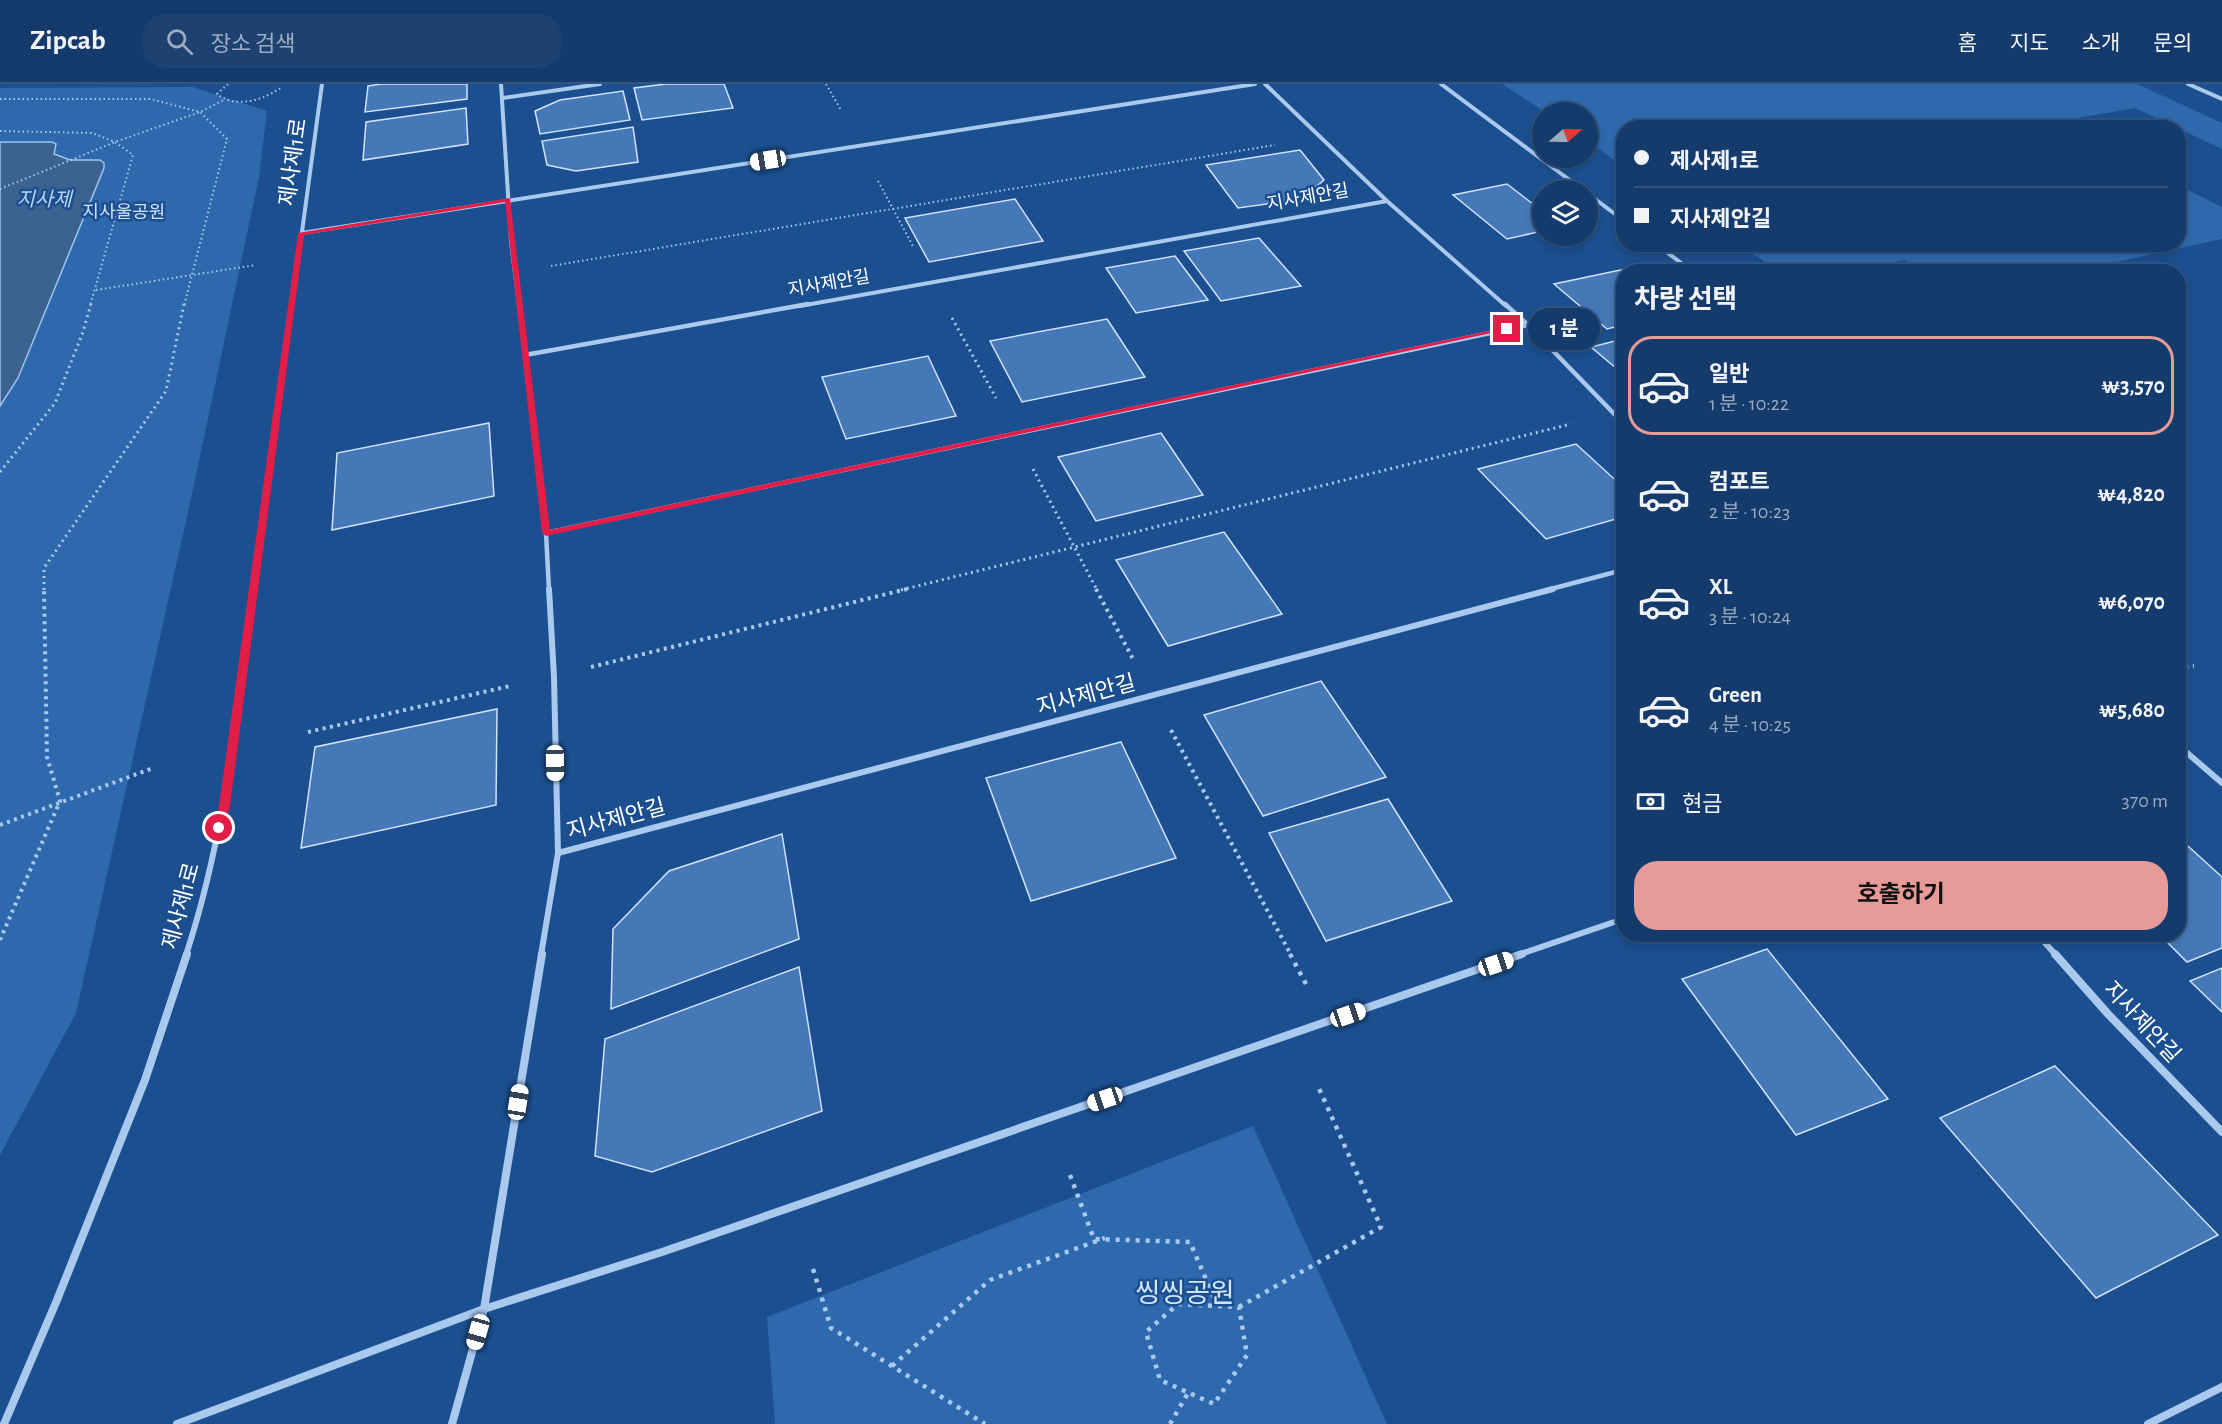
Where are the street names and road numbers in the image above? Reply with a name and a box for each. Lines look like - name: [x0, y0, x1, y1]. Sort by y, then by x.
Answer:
- street label: 제사제1로: [275, 116, 310, 207]
- street label: 지사제안길: [1265, 180, 1350, 214]
- street label: 지사제안길: [786, 266, 871, 300]
- street label: 지사제안길: [1034, 670, 1138, 719]
- street label: 지사제안길: [564, 794, 668, 843]
- street label: 제사제1로: [158, 860, 203, 952]
- street label: 지사제안길: [2099, 977, 2185, 1067]

